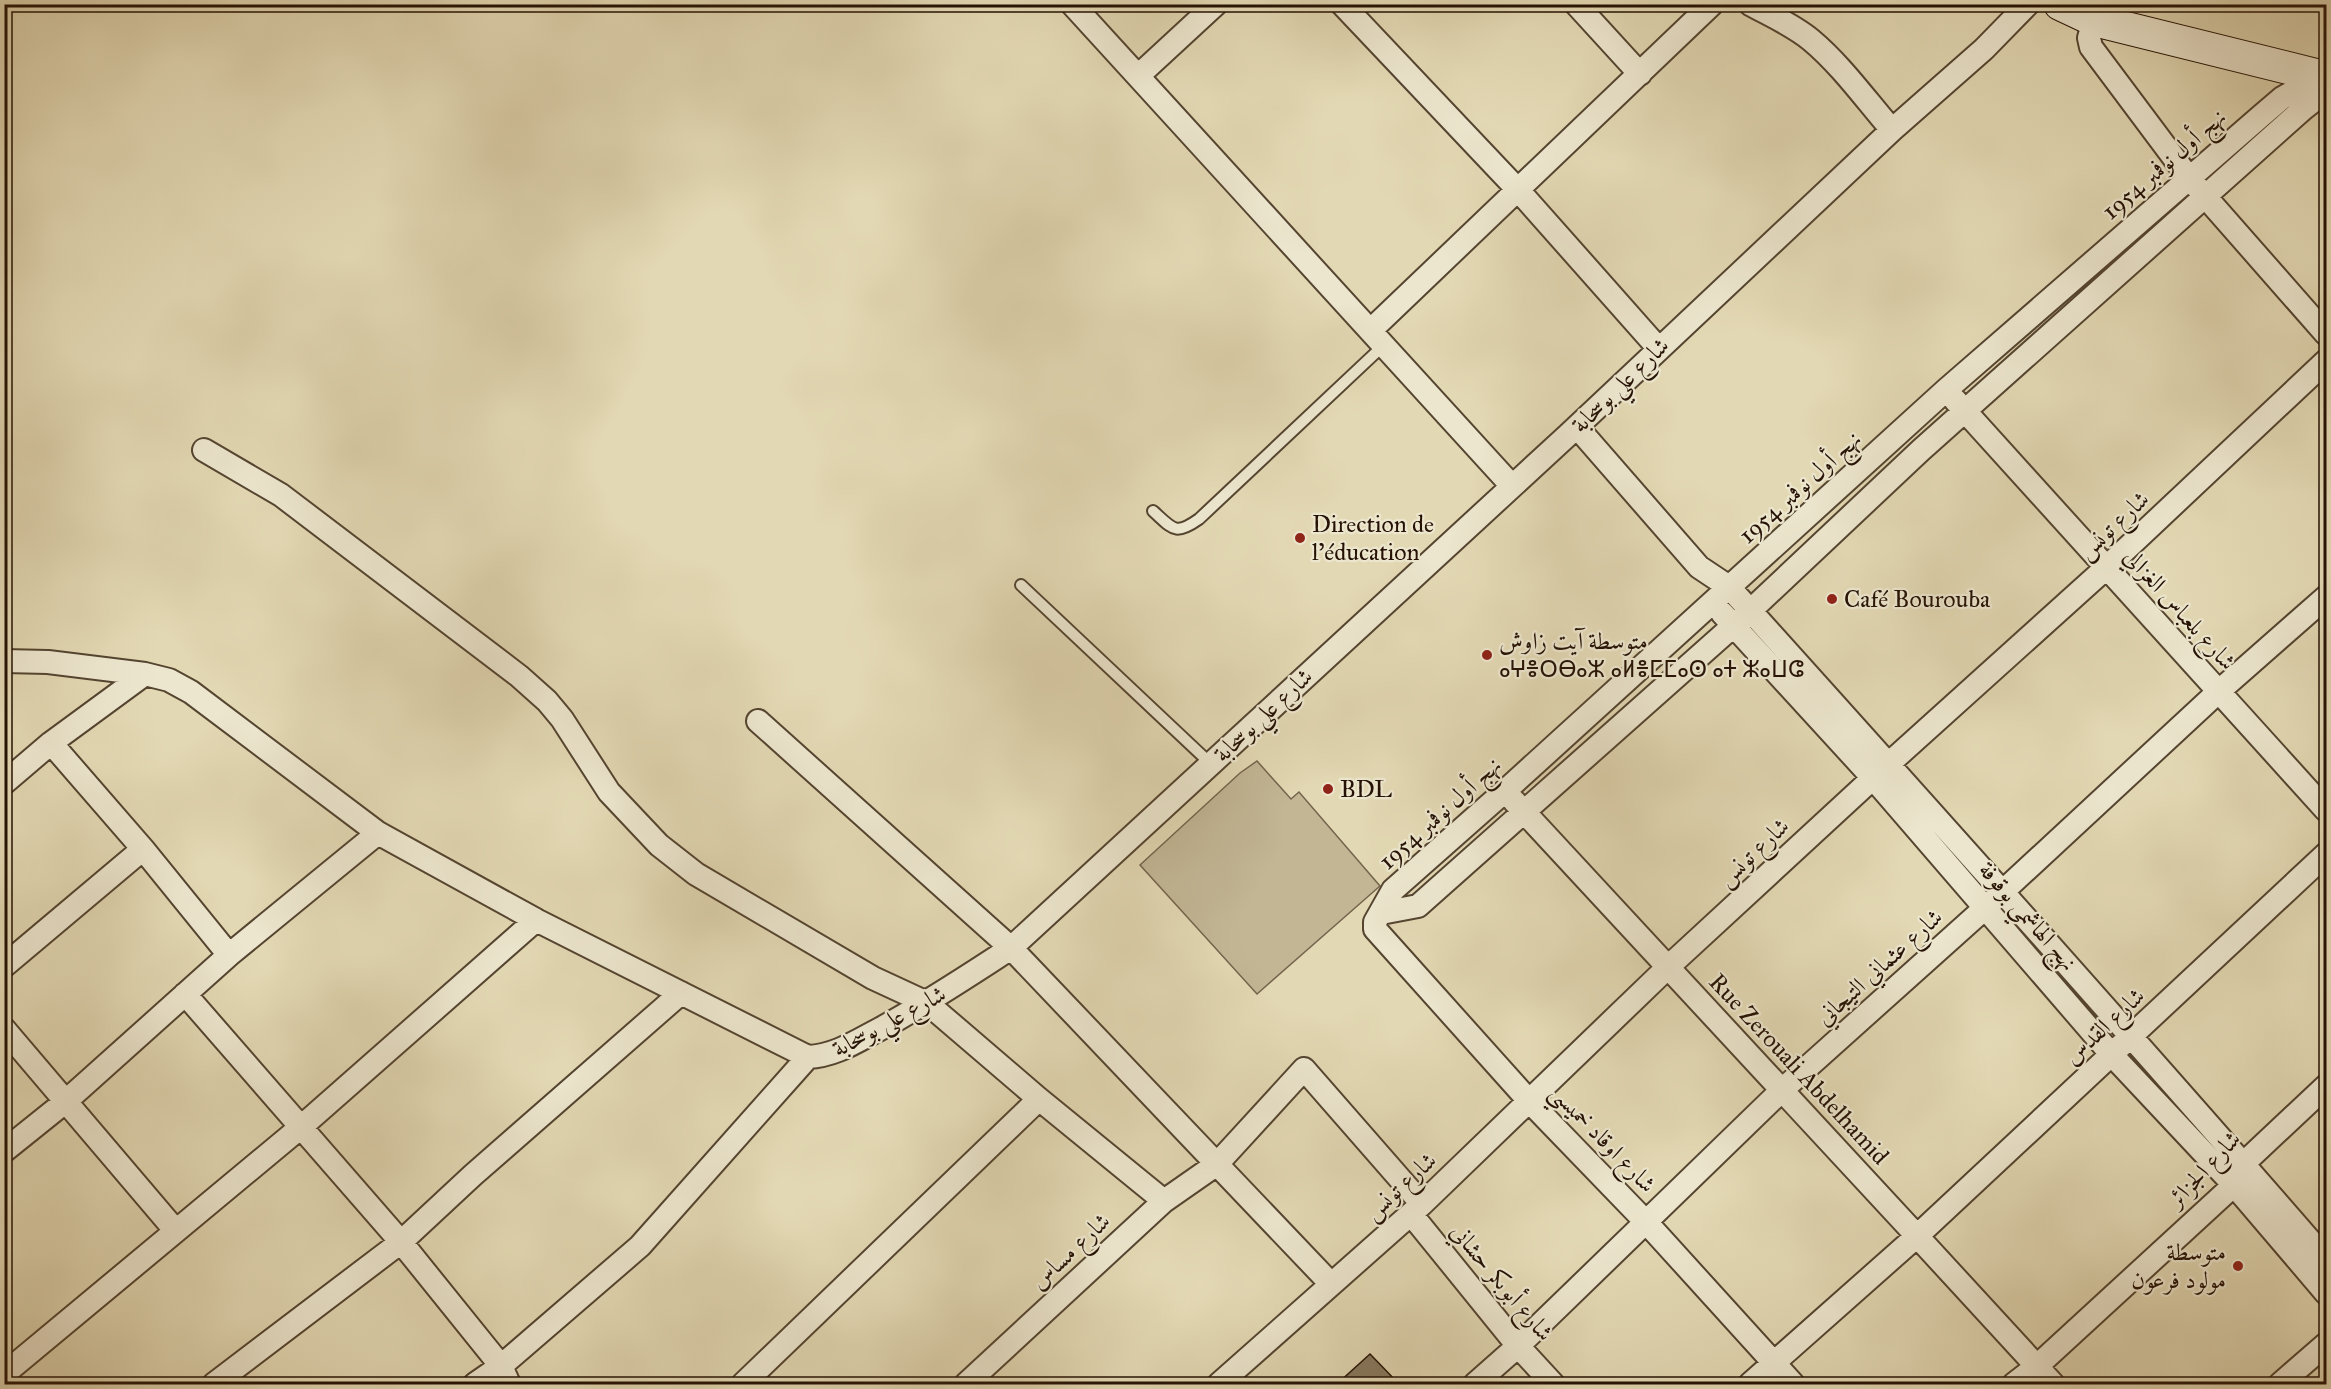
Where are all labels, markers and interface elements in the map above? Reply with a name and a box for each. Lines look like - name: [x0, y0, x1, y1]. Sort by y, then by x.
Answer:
- street label: نهج أول نوفمبر 1954: [2094, 100, 2236, 231]
- street label: شارع علي بوسحابة: [1565, 331, 1681, 445]
- street label: نهج أول نوفمبر 1954: [1731, 423, 1872, 554]
- street label: شارع تونس: [2071, 484, 2159, 570]
- place label: Direction de l'éducation: [1312, 509, 1434, 567]
- marker: Direction de l'éducation: [1293, 531, 1307, 545]
- street label: شارع بلعباس الغزالي: [2114, 542, 2243, 680]
- place label: Café Bourouba: [1844, 584, 1991, 614]
- marker: Café Bourouba: [1825, 592, 1839, 606]
- place label: متوسطة آيت زاوش ⴰⵖⴻⵔⴱⴰⵣ ⴰⵍⴻⵎⵎⴰⵙ ⴰⵜ ⵣⴰⵡⵛ: [1499, 626, 1805, 684]
- marker: متوسطة آيت زاوش ⴰⵖⴻⵔⴱⴰⵣ ⴰⵍⴻⵎⵎⴰⵙ ⴰⵜ ⵣⴰⵡⵛ: [1480, 648, 1494, 662]
- street label: شارع علي بوسحابة: [1207, 661, 1324, 774]
- street label: نهج أول نوفمبر 1954: [1371, 749, 1512, 880]
- place label: BDL: [1340, 774, 1392, 804]
- marker: BDL: [1321, 782, 1335, 796]
- street label: شارع تونس: [1711, 811, 1799, 897]
- street label: نهج الهاشمي بوقوفة: [1966, 855, 2084, 982]
- street label: شارع عثماني التيجاني: [1809, 902, 1952, 1036]
- street label: Rue Zerouali Abdelhamid: [1703, 967, 1895, 1171]
- street label: شارع علي بوسحابة: [827, 978, 955, 1071]
- street label: شارع القدس: [2057, 981, 2154, 1075]
- street label: شارع اوقاد خميسي: [1538, 1077, 1662, 1204]
- street label: شارع الجزائر: [2159, 1124, 2251, 1219]
- street label: شارع تونس: [1357, 1145, 1446, 1230]
- street label: شارع مساس: [1024, 1206, 1120, 1299]
- street label: شارع أبوبكر حشاني: [1440, 1215, 1562, 1351]
- place label: متوسطة مولود فرعون: [2131, 1237, 2226, 1295]
- marker: متوسطة مولود فرعون: [2231, 1259, 2245, 1273]

